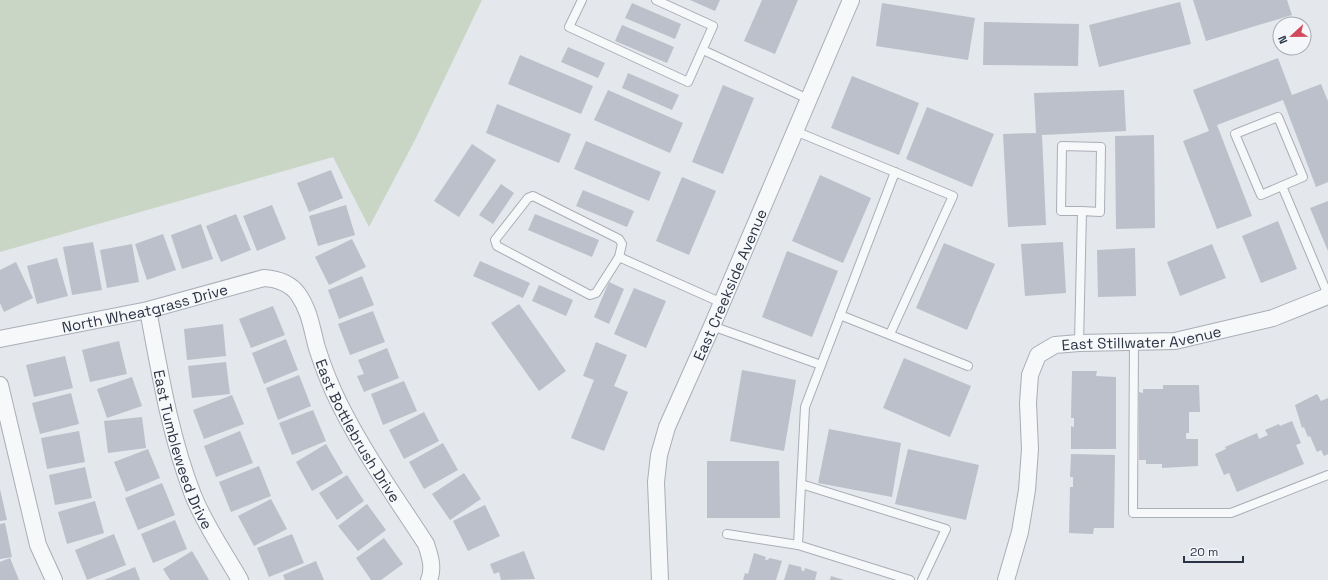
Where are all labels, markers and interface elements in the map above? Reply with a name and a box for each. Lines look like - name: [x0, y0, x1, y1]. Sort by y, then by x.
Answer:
- north arrow: [1272, 16, 1312, 56]
- text: N: [1275, 34, 1291, 46]
- street label: East Creekside Avenue: [688, 206, 770, 363]
- street label: North Wheatgrass Drive: [60, 279, 230, 336]
- street label: East Stillwater Avenue: [1061, 321, 1223, 354]
- street label: East Bottlebrush Drive: [312, 356, 405, 506]
- street label: East Tumbleweed Drive: [150, 368, 217, 532]
- scale bar: [1184, 538, 1243, 564]
- text: 20 m: [1190, 544, 1218, 560]

